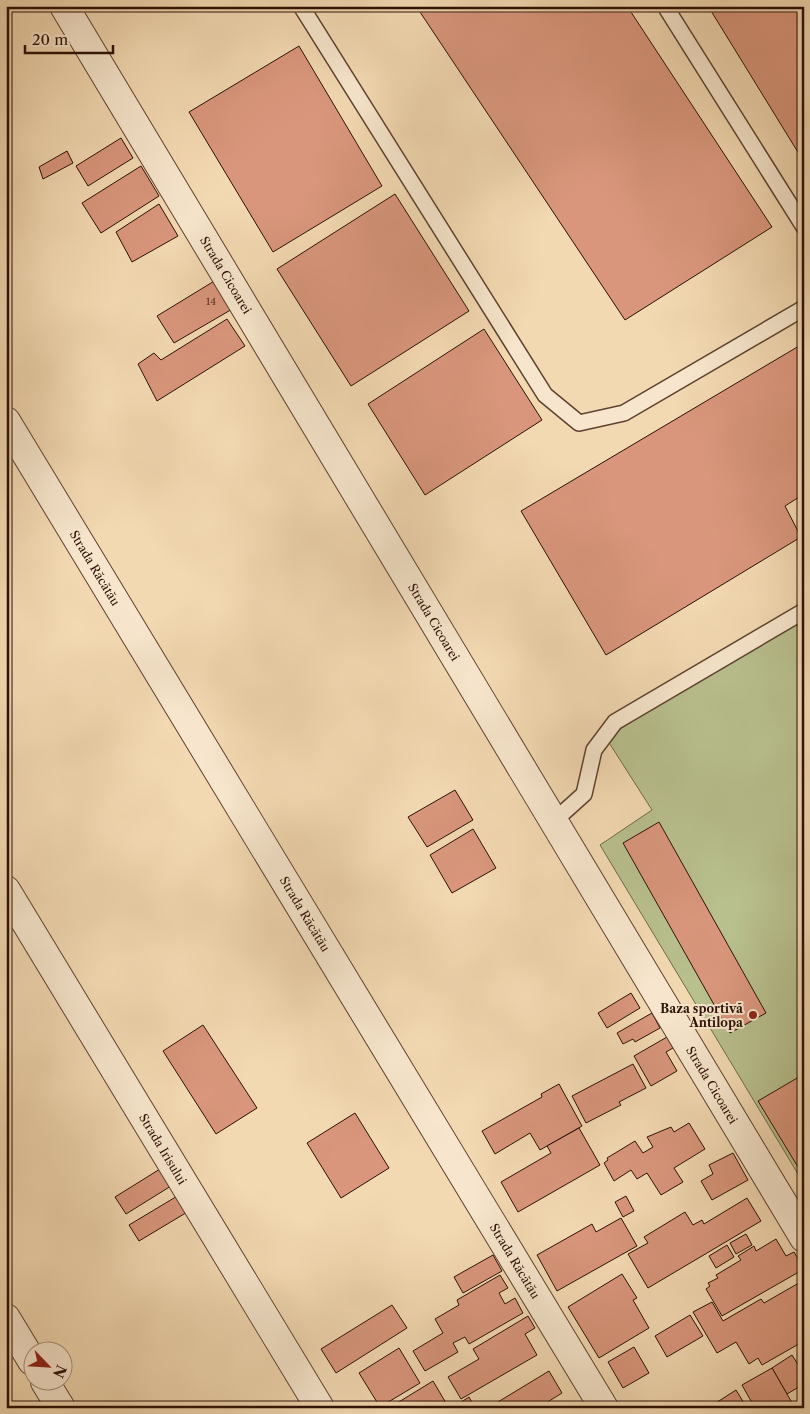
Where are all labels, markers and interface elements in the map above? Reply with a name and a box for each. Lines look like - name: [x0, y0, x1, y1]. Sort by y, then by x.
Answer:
- scale bar: [25, 22, 112, 54]
- text: 20 m: [32, 30, 68, 49]
- street label: Strada Cicoarei: [197, 234, 255, 317]
- house number: 14: [206, 295, 216, 308]
- street label: Strada Răcătău: [67, 528, 124, 609]
- street label: Strada Cicoarei: [405, 581, 463, 664]
- street label: Strada Răcătău: [277, 874, 334, 955]
- place label: Baza sportivă Antilopa: [660, 1001, 744, 1030]
- marker: Baza sportivă Antilopa: [747, 1009, 759, 1021]
- street label: Strada Cicoarei: [683, 1044, 741, 1127]
- street label: Strada Irisului: [136, 1111, 190, 1187]
- street label: Strada Răcătău: [487, 1221, 544, 1302]
- north arrow: [22, 1342, 72, 1392]
- text: N: [49, 1362, 71, 1381]

